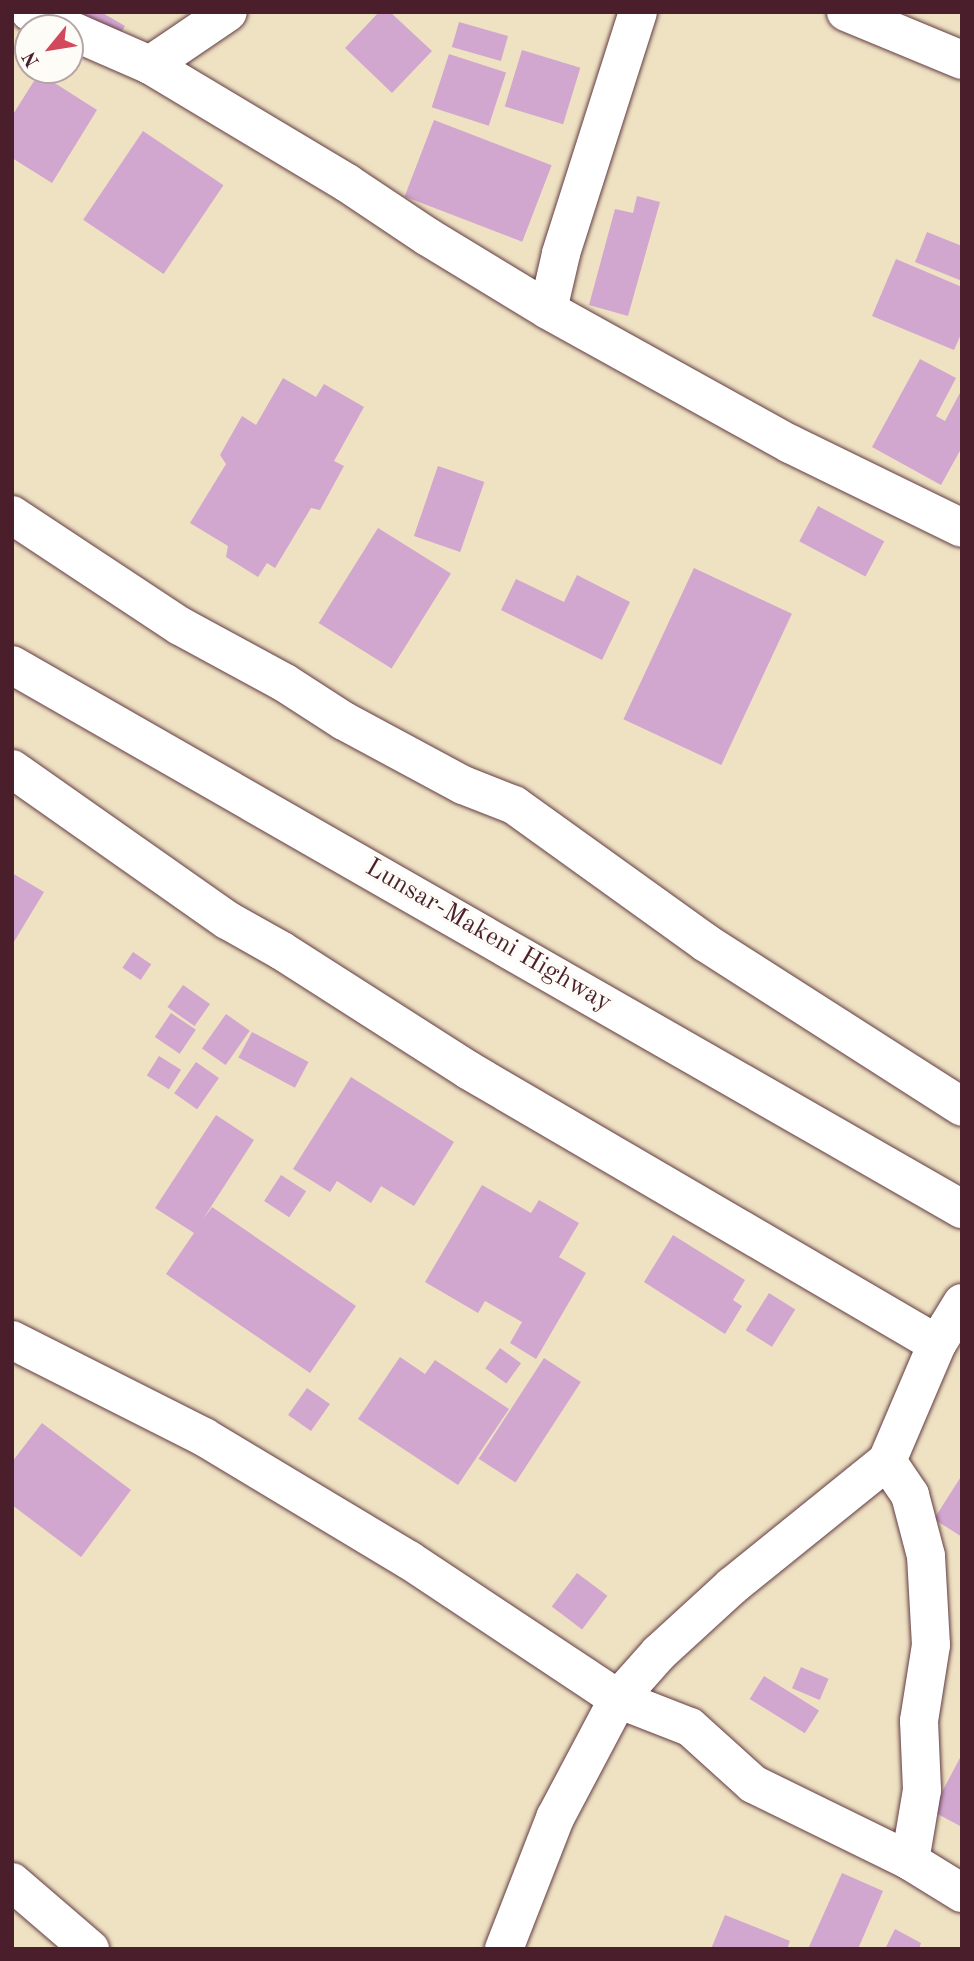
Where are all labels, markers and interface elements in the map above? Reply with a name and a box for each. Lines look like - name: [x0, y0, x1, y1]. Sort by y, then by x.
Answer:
- north arrow: [14, 14, 84, 84]
- text: N: [20, 48, 44, 70]
- street label: Lunsar-Makeni Highway: [359, 853, 617, 1019]

